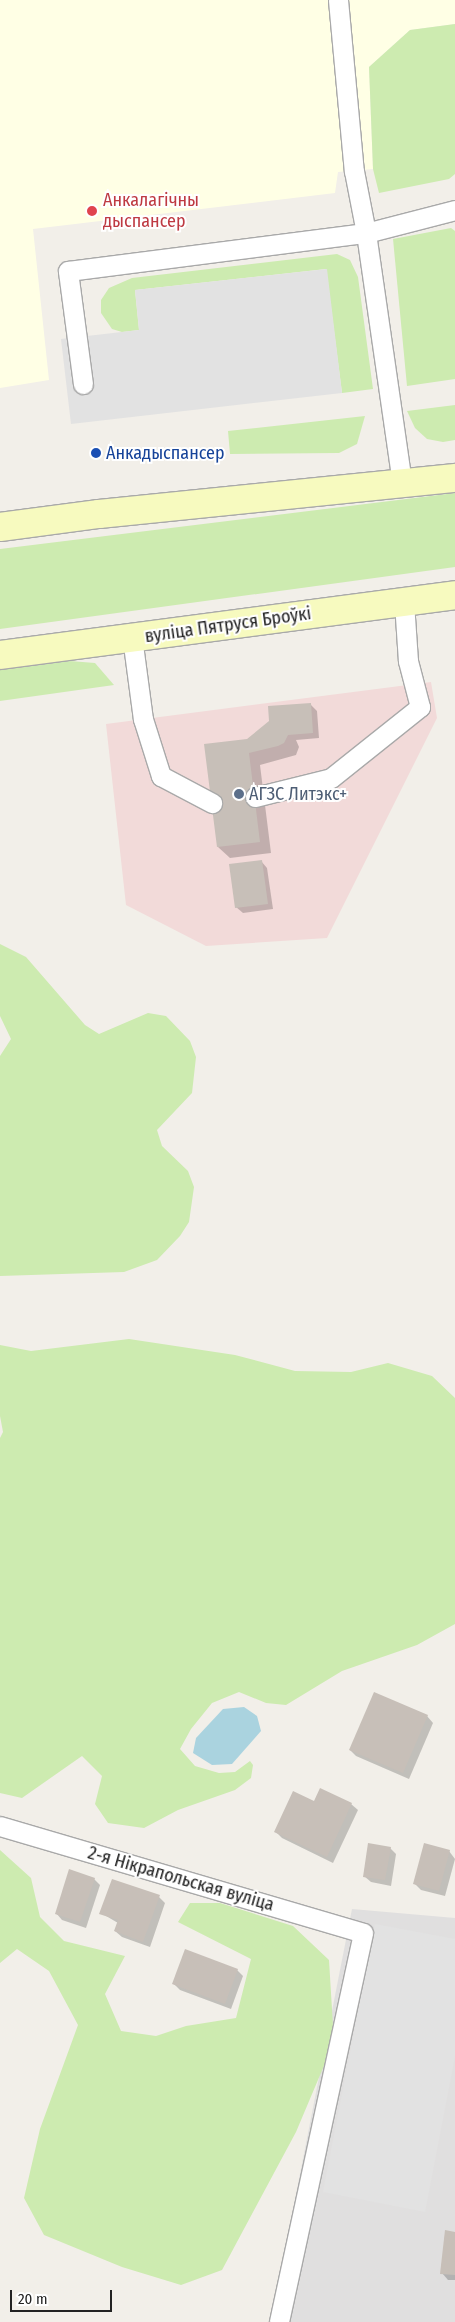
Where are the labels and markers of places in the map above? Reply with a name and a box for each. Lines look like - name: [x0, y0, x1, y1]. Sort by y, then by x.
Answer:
- place label: Анкалагічны дыспансер: [103, 190, 199, 232]
- marker: Анкалагічны дыспансер: [85, 204, 99, 218]
- place label: Анкадыспансер: [106, 442, 225, 464]
- marker: Анкадыспансер: [90, 447, 102, 459]
- place label: АГЗС Литэкс+: [249, 783, 347, 805]
- marker: АГЗС Литэкс+: [233, 788, 245, 800]

